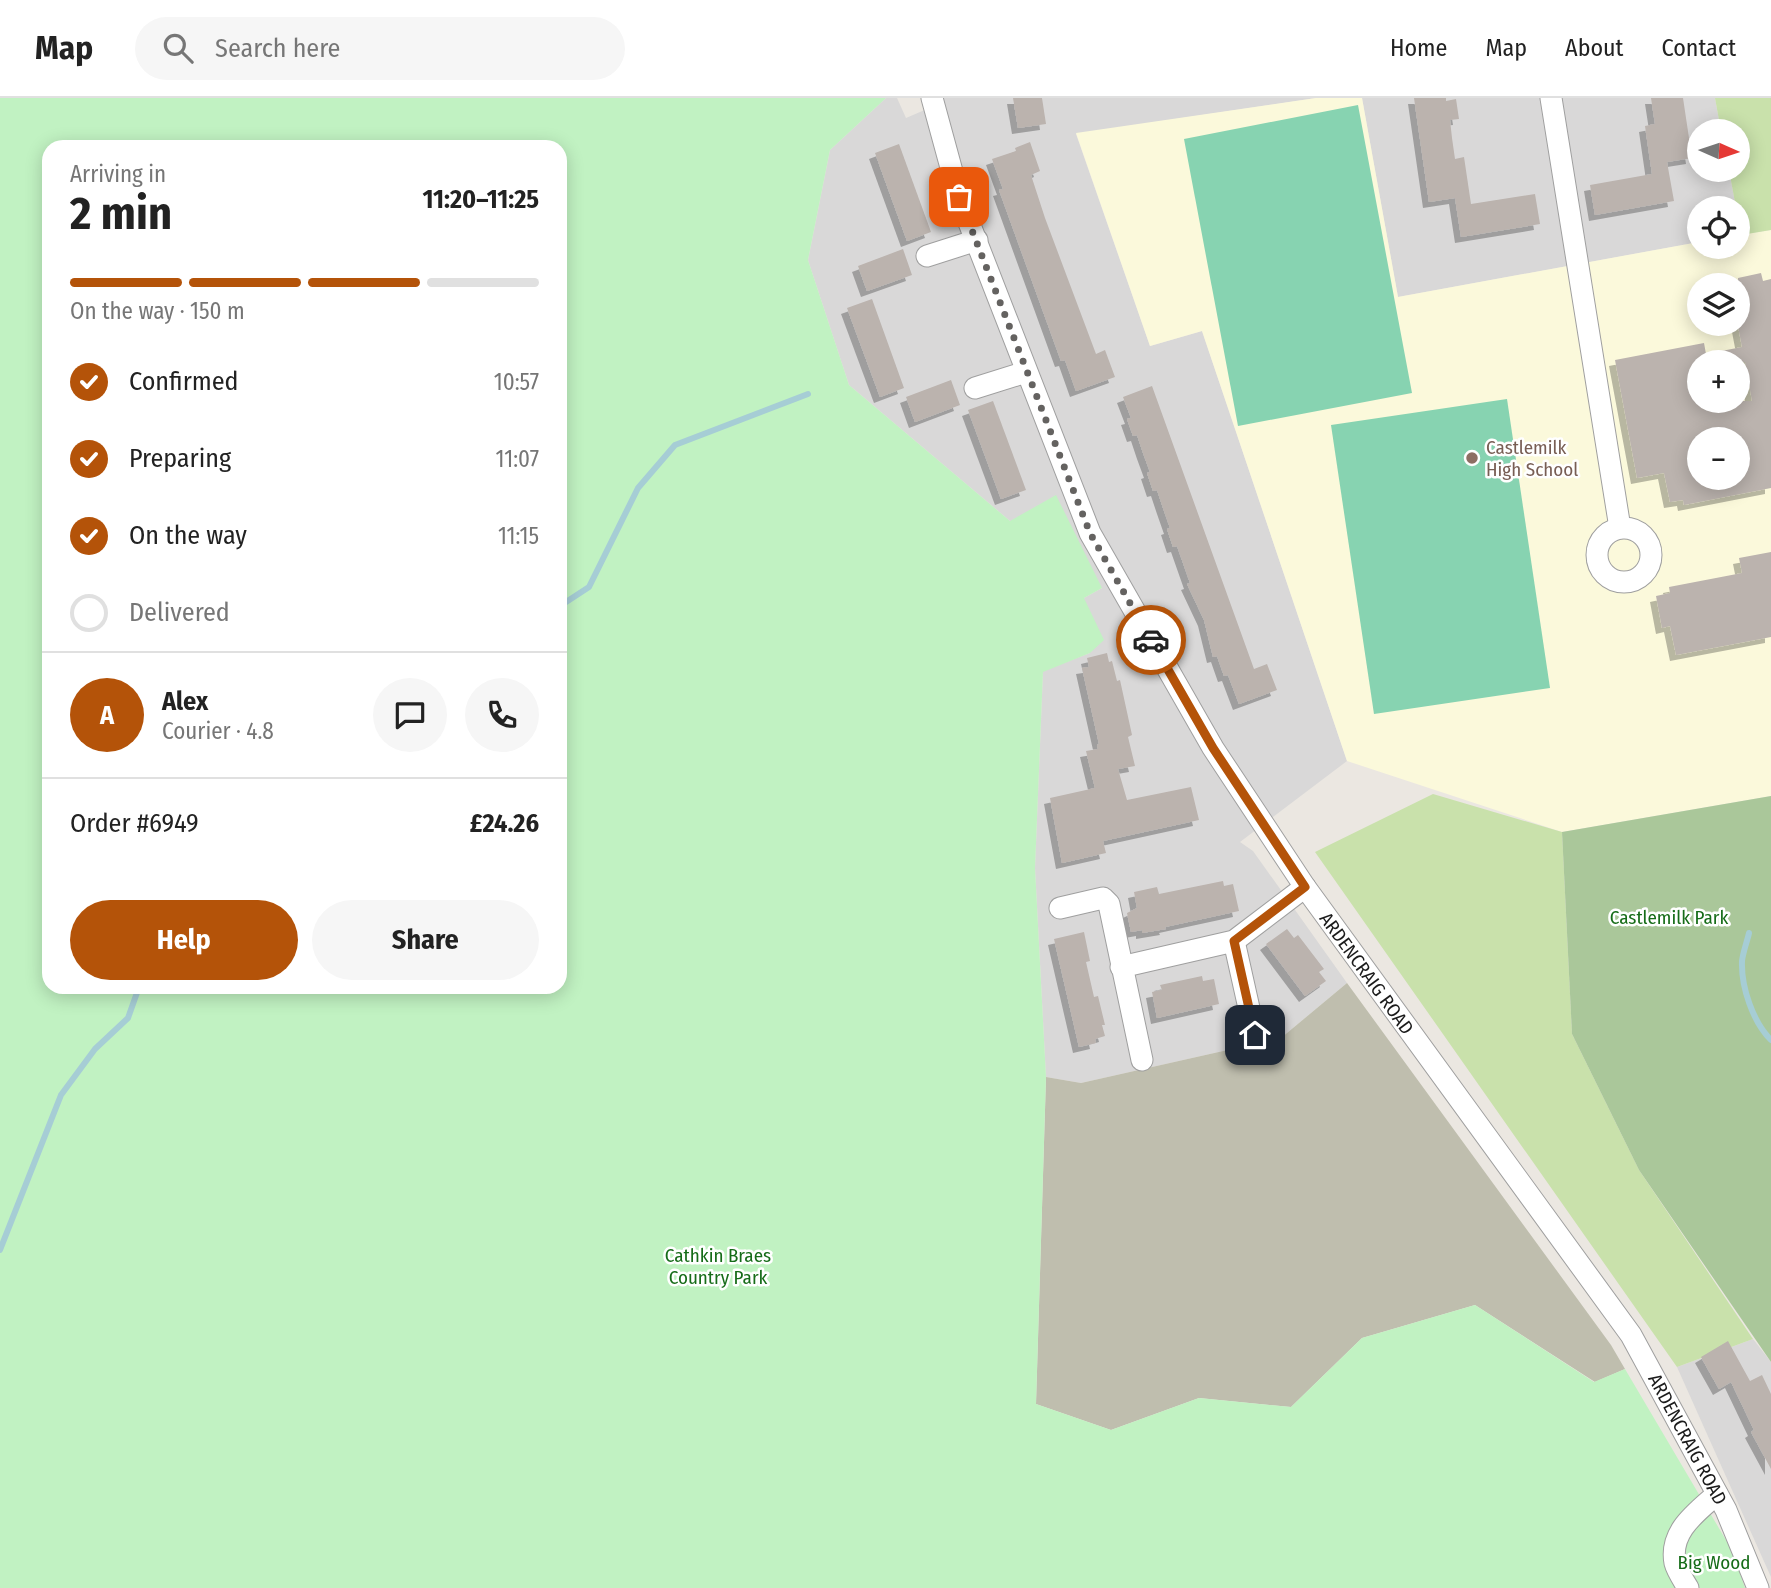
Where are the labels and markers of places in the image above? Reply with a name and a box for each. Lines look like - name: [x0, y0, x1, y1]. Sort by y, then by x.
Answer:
- pin: [929, 167, 989, 227]
- place label: Castlemilk High School: [1486, 436, 1578, 481]
- marker: Castlemilk High School: [1464, 450, 1480, 466]
- pin: [1225, 1005, 1285, 1065]

